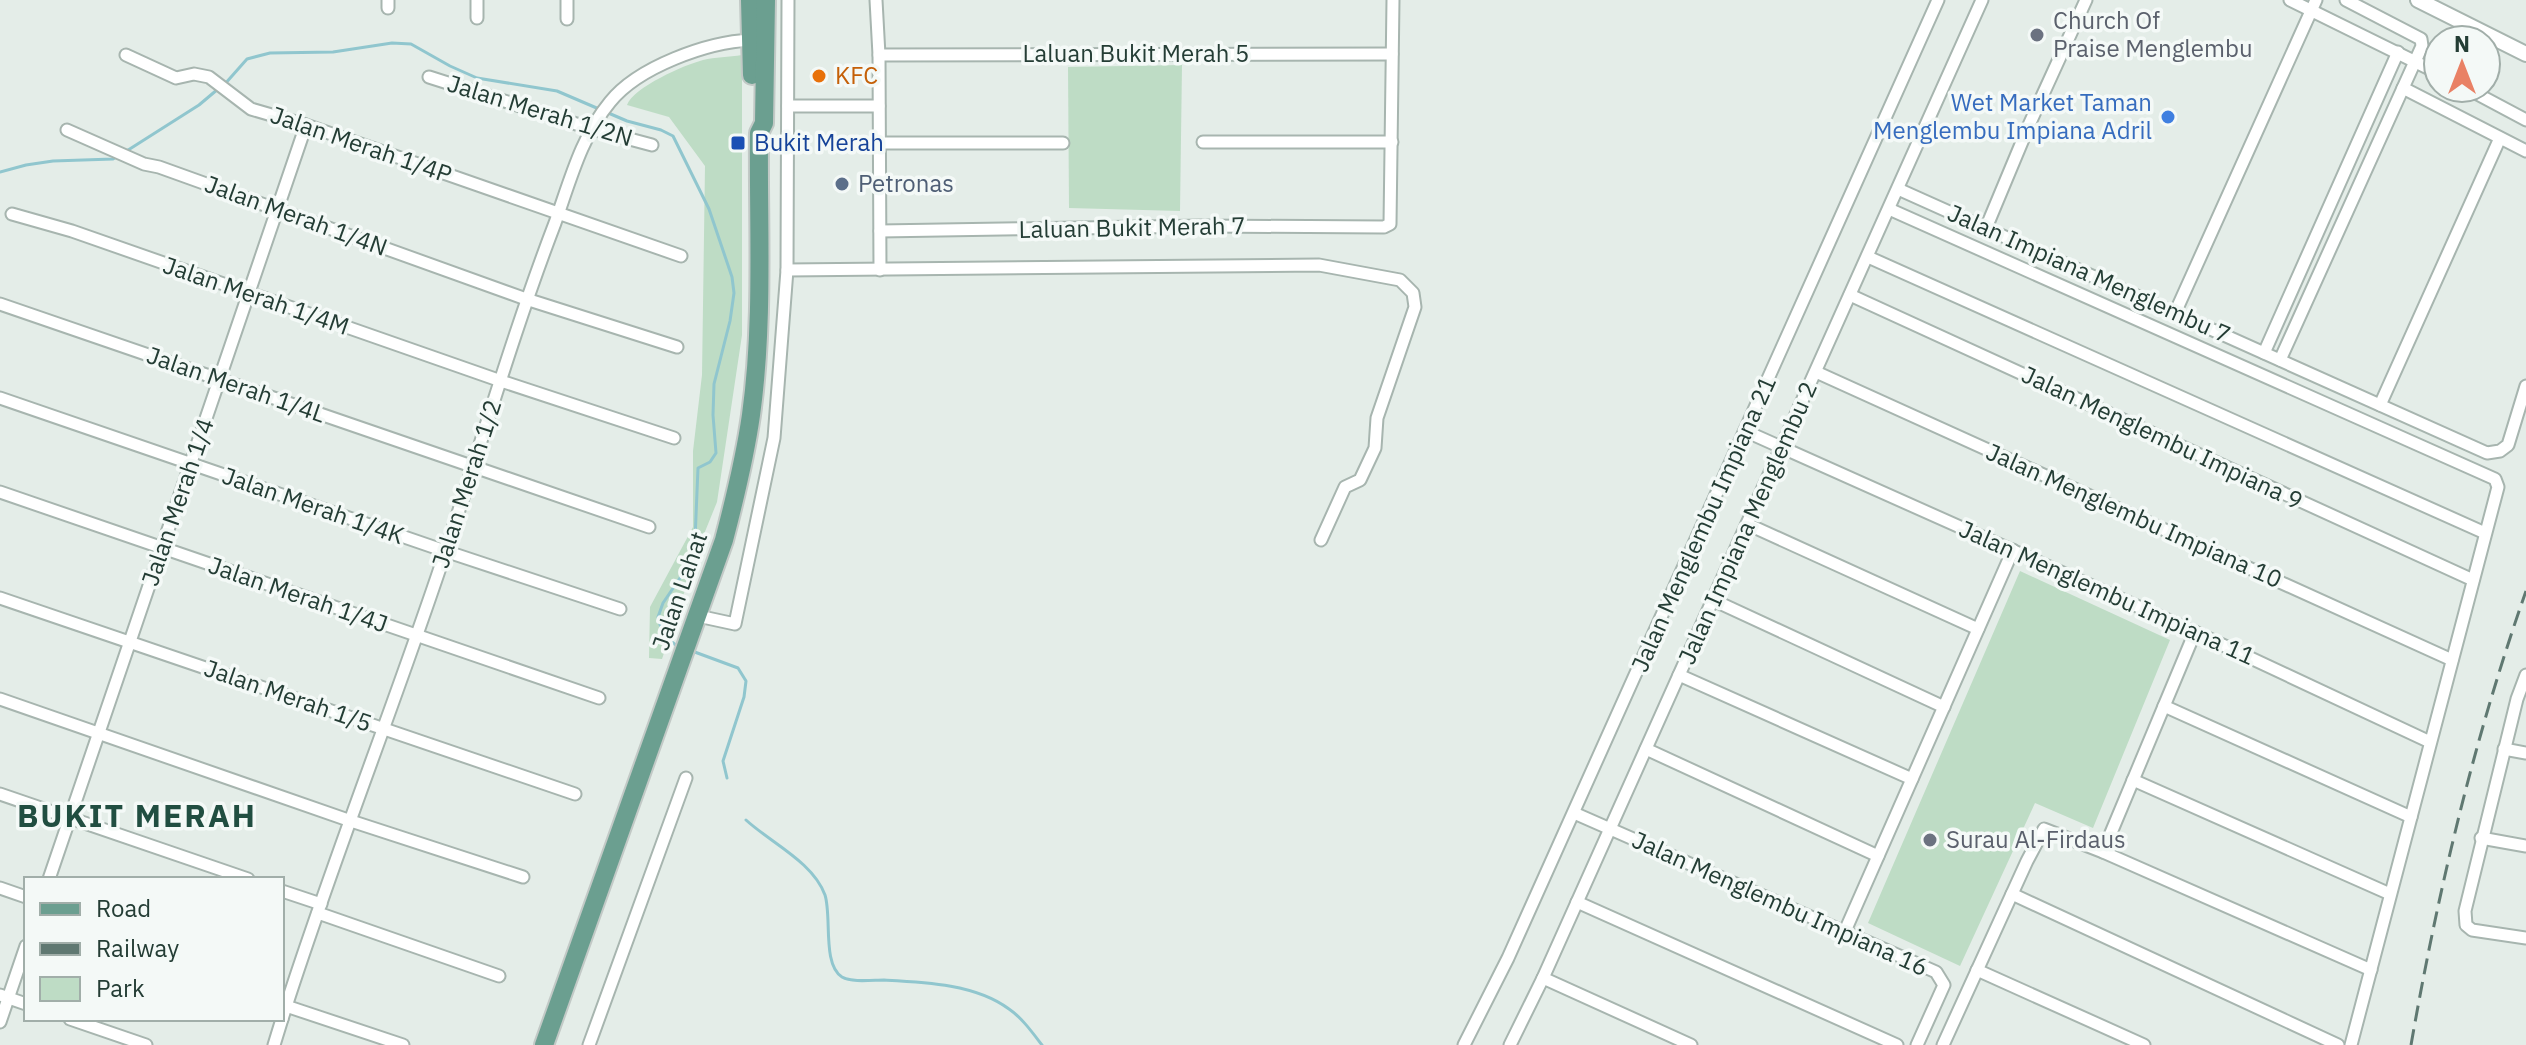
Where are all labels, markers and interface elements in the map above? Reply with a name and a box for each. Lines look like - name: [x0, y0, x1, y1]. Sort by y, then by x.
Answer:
- place label: Church Of Praise Menglembu: [2053, 4, 2253, 64]
- north arrow: [2422, 24, 2502, 104]
- marker: Church Of Praise Menglembu: [2028, 26, 2046, 44]
- text: N: [2454, 29, 2470, 58]
- street label: Laluan Bukit Merah 5: [1022, 37, 1250, 69]
- place label: KFC: [835, 59, 878, 91]
- street label: Jalan Merah 1/2N: [444, 67, 637, 153]
- marker: KFC: [810, 67, 828, 85]
- place label: Wet Market Taman Menglembu Impiana Adril: [1873, 86, 2152, 146]
- street label: Jalan Merah 1/4P: [266, 98, 456, 190]
- marker: Wet Market Taman Menglembu Impiana Adril: [2159, 108, 2177, 126]
- place label: Bukit Merah: [754, 126, 884, 158]
- marker: Bukit Merah: [729, 134, 747, 152]
- street label: Jalan Merah 1/4N: [201, 167, 392, 263]
- place label: Petronas: [858, 167, 954, 199]
- marker: Petronas: [833, 175, 851, 193]
- street label: Jalan Impiana Menglembu 7: [1943, 196, 2236, 350]
- street label: Laluan Bukit Merah 7: [1018, 209, 1246, 245]
- street label: Jalan Merah 1/4M: [159, 248, 354, 342]
- street label: Jalan Merah 1/4L: [143, 338, 330, 430]
- street label: Jalan Menglembu Impiana 9: [2017, 358, 2308, 516]
- street label: Jalan Menglembu Impiana 21: [1623, 371, 1783, 677]
- street label: Jalan Impiana Menglembu 2: [1670, 376, 1824, 669]
- street label: Jalan Merah 1/2: [424, 395, 508, 572]
- street label: Jalan Merah 1/4: [133, 414, 221, 590]
- street label: Jalan Menglembu Impiana 10: [1981, 435, 2287, 595]
- street label: Jalan Merah 1/4K: [218, 459, 409, 551]
- street label: Jalan Menglembu Impiana 11: [1954, 512, 2260, 672]
- street label: Jalan Lahat: [644, 527, 714, 654]
- street label: Jalan Merah 1/4J: [205, 548, 392, 640]
- street label: Jalan Merah 1/5: [200, 651, 376, 739]
- district label: BUKIT MERAH: [17, 794, 257, 836]
- street label: Jalan Menglembu Impiana 16: [1627, 823, 1933, 983]
- place label: Surau Al-Firdaus: [1946, 823, 2126, 855]
- marker: Surau Al-Firdaus: [1921, 831, 1939, 849]
- legend: [24, 877, 284, 1021]
- text: Road: [96, 892, 151, 924]
- text: Railway: [96, 932, 179, 964]
- text: Park: [96, 972, 145, 1004]

